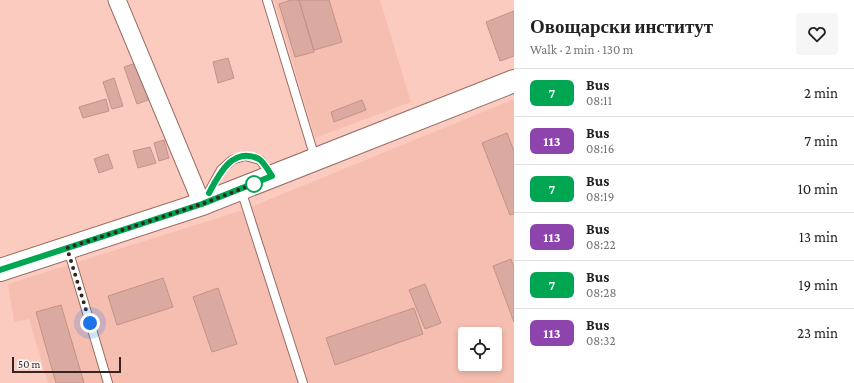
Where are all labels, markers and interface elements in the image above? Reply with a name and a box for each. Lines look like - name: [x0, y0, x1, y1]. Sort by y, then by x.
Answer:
- button: heart: [796, 13, 838, 55]
- text: Овощарски институт: [530, 16, 713, 37]
- text: Walk · 2 min · 130 m: [530, 42, 633, 57]
- text: Bus: [586, 77, 609, 93]
- text: 7: [549, 85, 555, 101]
- text: 2 min: [804, 85, 838, 101]
- text: 08:11: [586, 93, 612, 108]
- text: Bus: [586, 125, 609, 141]
- text: 113: [543, 133, 561, 149]
- text: 7 min: [804, 133, 838, 149]
- text: 08:16: [586, 141, 614, 156]
- text: Bus: [586, 173, 609, 189]
- unlabelled marker: [245, 175, 263, 193]
- text: 7: [549, 181, 555, 197]
- text: 10 min: [798, 181, 838, 197]
- text: 08:19: [586, 189, 614, 204]
- text: Bus: [586, 221, 609, 237]
- text: 113: [543, 229, 561, 245]
- text: 13 min: [799, 229, 838, 245]
- text: 08:22: [586, 237, 616, 252]
- text: Bus: [586, 269, 609, 285]
- text: 7: [549, 277, 555, 293]
- text: 19 min: [799, 277, 838, 293]
- text: 08:28: [586, 285, 617, 300]
- your location: [80, 313, 100, 333]
- text: Bus: [586, 317, 609, 333]
- text: 113: [543, 325, 561, 341]
- text: 23 min: [797, 325, 838, 341]
- map controls: [458, 327, 502, 371]
- button: locate: [458, 327, 502, 371]
- text: 08:32: [586, 333, 616, 348]
- scale bar: [12, 355, 121, 374]
- text: 50 m: [18, 358, 40, 370]

